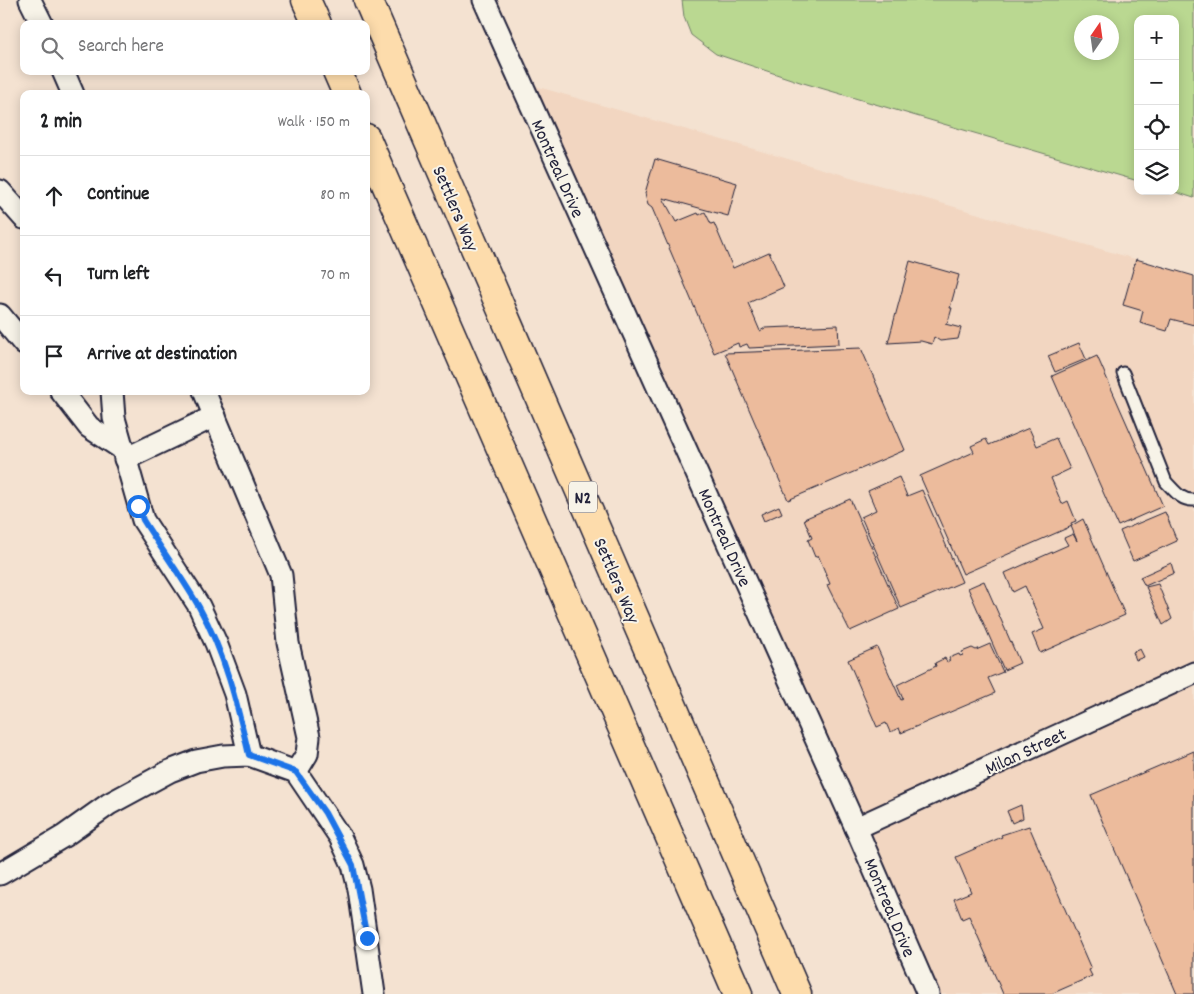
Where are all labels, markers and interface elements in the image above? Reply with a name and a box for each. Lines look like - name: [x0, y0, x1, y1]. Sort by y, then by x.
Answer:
- north arrow: [1074, 15, 1119, 60]
- map controls: [1134, 15, 1179, 195]
- button: +: [1134, 15, 1179, 60]
- search box: [20, 20, 370, 75]
- icon: search: [38, 34, 66, 62]
- text: Search here: [78, 34, 164, 61]
- button: −: [1134, 60, 1179, 105]
- button: locate: [1134, 105, 1179, 150]
- text: 2 min: [40, 108, 82, 138]
- text: Walk · 150 m: [278, 111, 350, 134]
- street label: Montreal Drive: [522, 116, 590, 223]
- button: layers: [1134, 150, 1179, 195]
- street label: Settlers Way: [424, 162, 484, 257]
- icon: ahead: [40, 182, 68, 210]
- text: Continue: [87, 182, 149, 209]
- text: 80 m: [320, 184, 350, 207]
- icon: left: [40, 262, 68, 290]
- text: Turn left: [87, 262, 150, 289]
- text: 70 m: [320, 264, 350, 287]
- icon: arrive: [40, 342, 68, 370]
- text: Arrive at destination: [87, 342, 237, 369]
- road number: N2: [569, 482, 597, 512]
- street label: Montreal Drive: [689, 485, 757, 592]
- route start: [127, 495, 150, 518]
- street label: Settlers Way: [585, 534, 645, 629]
- street label: Milan Street: [981, 722, 1072, 784]
- street label: Montreal Drive: [855, 855, 921, 962]
- route end: [356, 927, 379, 950]

